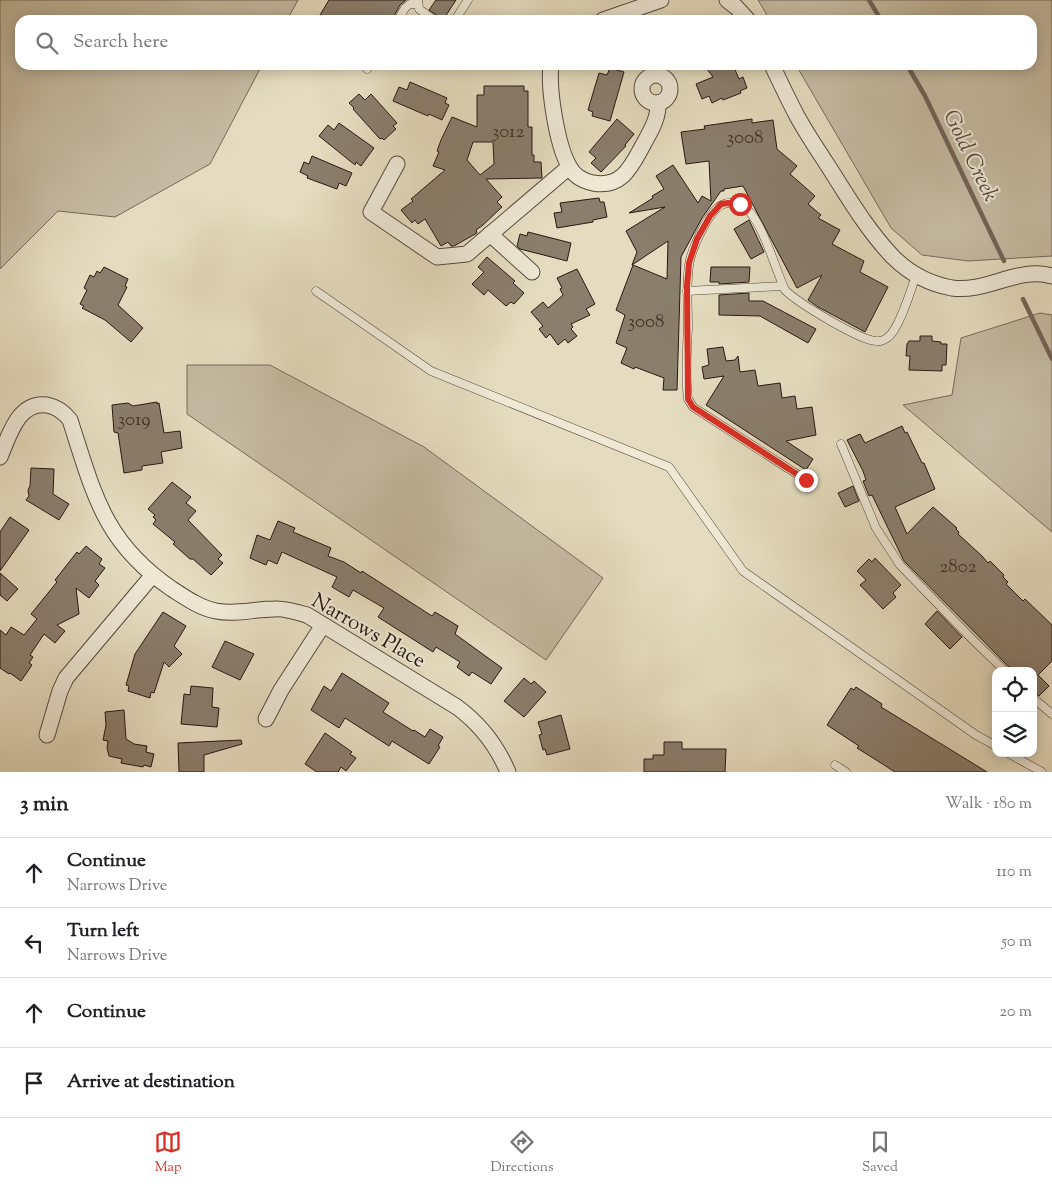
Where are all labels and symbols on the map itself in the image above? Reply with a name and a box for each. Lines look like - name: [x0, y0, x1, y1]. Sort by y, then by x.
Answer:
- water label: Gold Creek: [933, 105, 1005, 208]
- house number: 3012: [492, 119, 524, 146]
- house number: 3008: [726, 125, 764, 152]
- route start: [729, 193, 752, 216]
- house number: 3008: [627, 309, 665, 336]
- house number: 3019: [118, 407, 150, 434]
- route end: [795, 469, 818, 492]
- house number: 2802: [939, 554, 977, 581]
- street label: Narrows Place: [305, 587, 431, 677]

